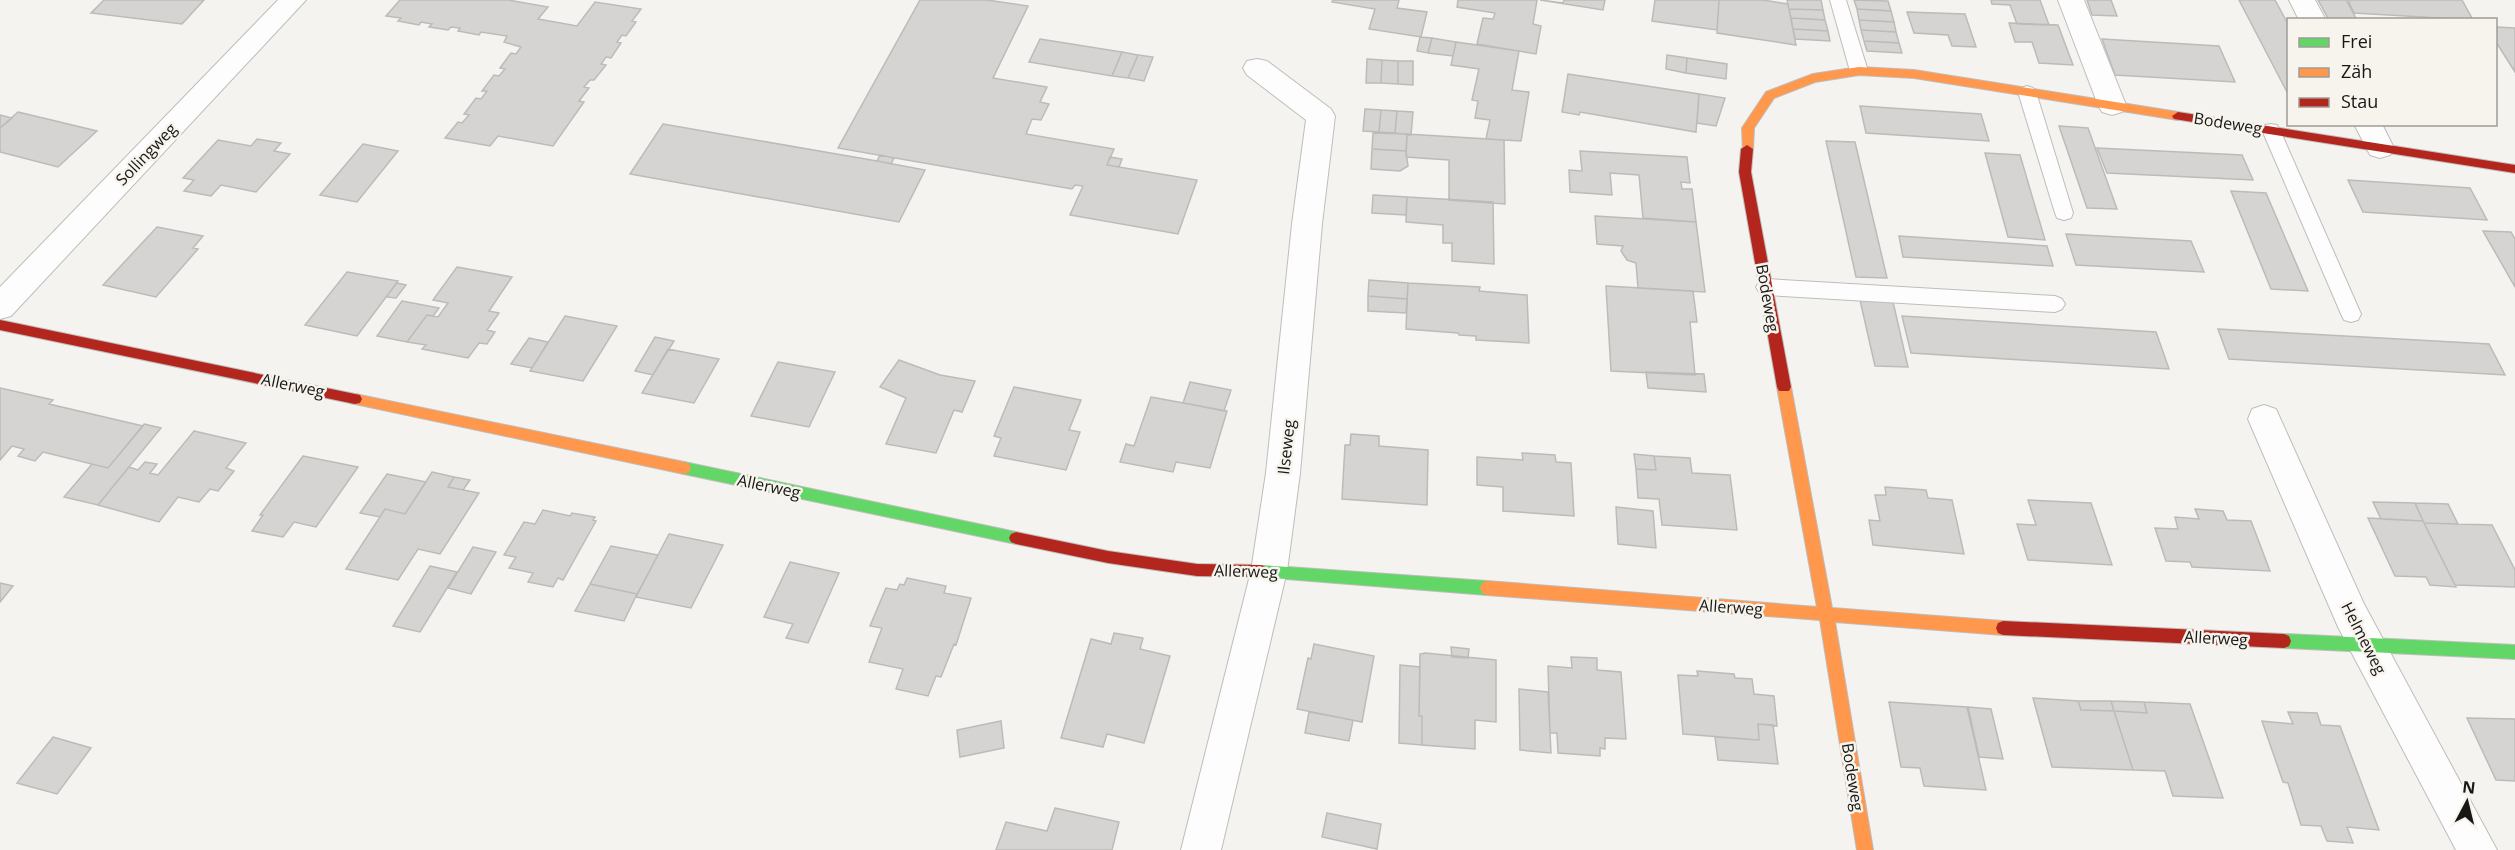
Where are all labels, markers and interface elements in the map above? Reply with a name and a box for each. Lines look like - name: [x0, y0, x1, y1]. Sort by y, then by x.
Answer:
- legend: [2287, 18, 2497, 126]
- text: Frei: [2341, 29, 2372, 53]
- text: Zäh: [2341, 59, 2372, 83]
- text: Stau: [2341, 89, 2378, 113]
- street label: Bodeweg: [2192, 107, 2264, 139]
- street label: Sollingweg: [111, 118, 182, 190]
- street label: Bodeweg: [1751, 262, 1785, 334]
- street label: Allerweg: [260, 368, 327, 402]
- street label: Ilseweg: [1272, 418, 1300, 476]
- street label: Allerweg: [736, 469, 803, 503]
- street label: Allerweg: [1214, 559, 1279, 583]
- street label: Allerweg: [1698, 594, 1764, 620]
- street label: Helmeweg: [2336, 598, 2392, 678]
- street label: Allerweg: [2184, 625, 2249, 651]
- street label: Bodeweg: [1837, 741, 1869, 813]
- north arrow: [2437, 772, 2497, 832]
- text: N: [2461, 775, 2477, 799]

